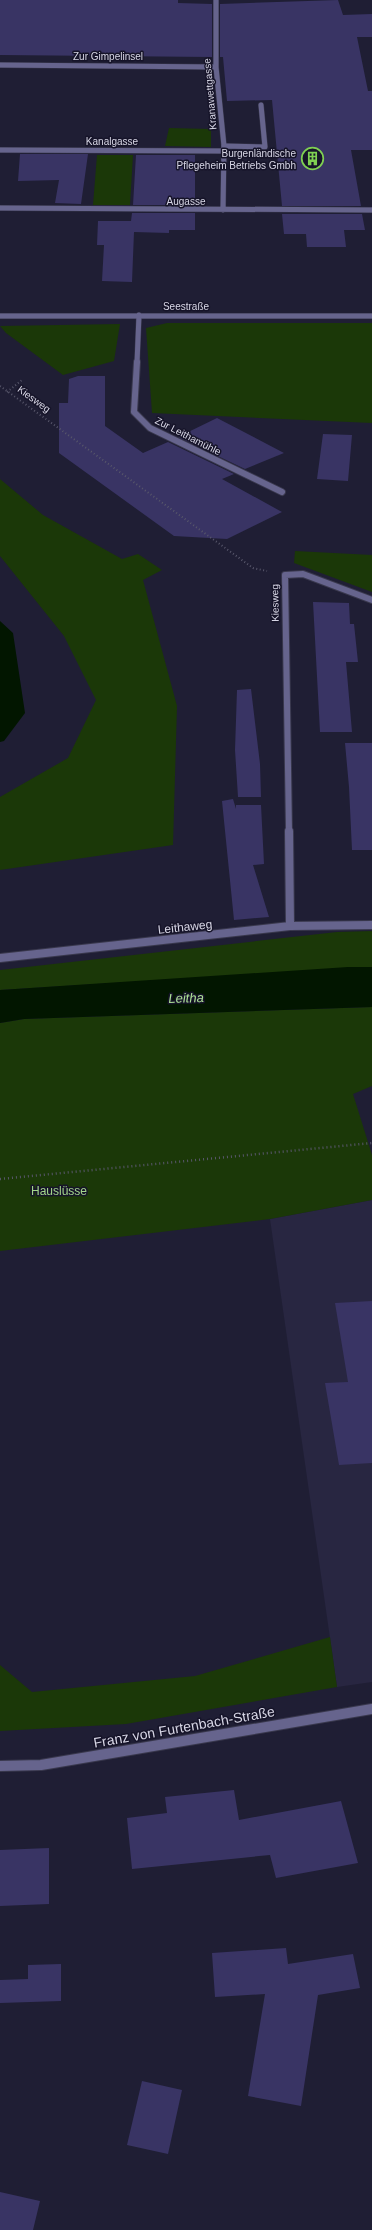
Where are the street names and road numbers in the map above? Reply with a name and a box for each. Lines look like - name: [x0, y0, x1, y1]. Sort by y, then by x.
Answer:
- street label: Zur Gimpelinsel: [73, 51, 143, 62]
- street label: Kranawettgasse: [201, 57, 219, 130]
- street label: Kanalgasse: [86, 136, 139, 147]
- street label: Augasse: [167, 196, 206, 207]
- street label: Seestraße: [163, 301, 210, 312]
- street label: Kiesweg: [15, 383, 53, 415]
- street label: Zur Leithamühle: [153, 415, 223, 458]
- street label: Kiesweg: [269, 584, 281, 622]
- street label: Leithaweg: [157, 917, 213, 937]
- street label: Franz von Furtenbach-Straße: [92, 1703, 276, 1751]

